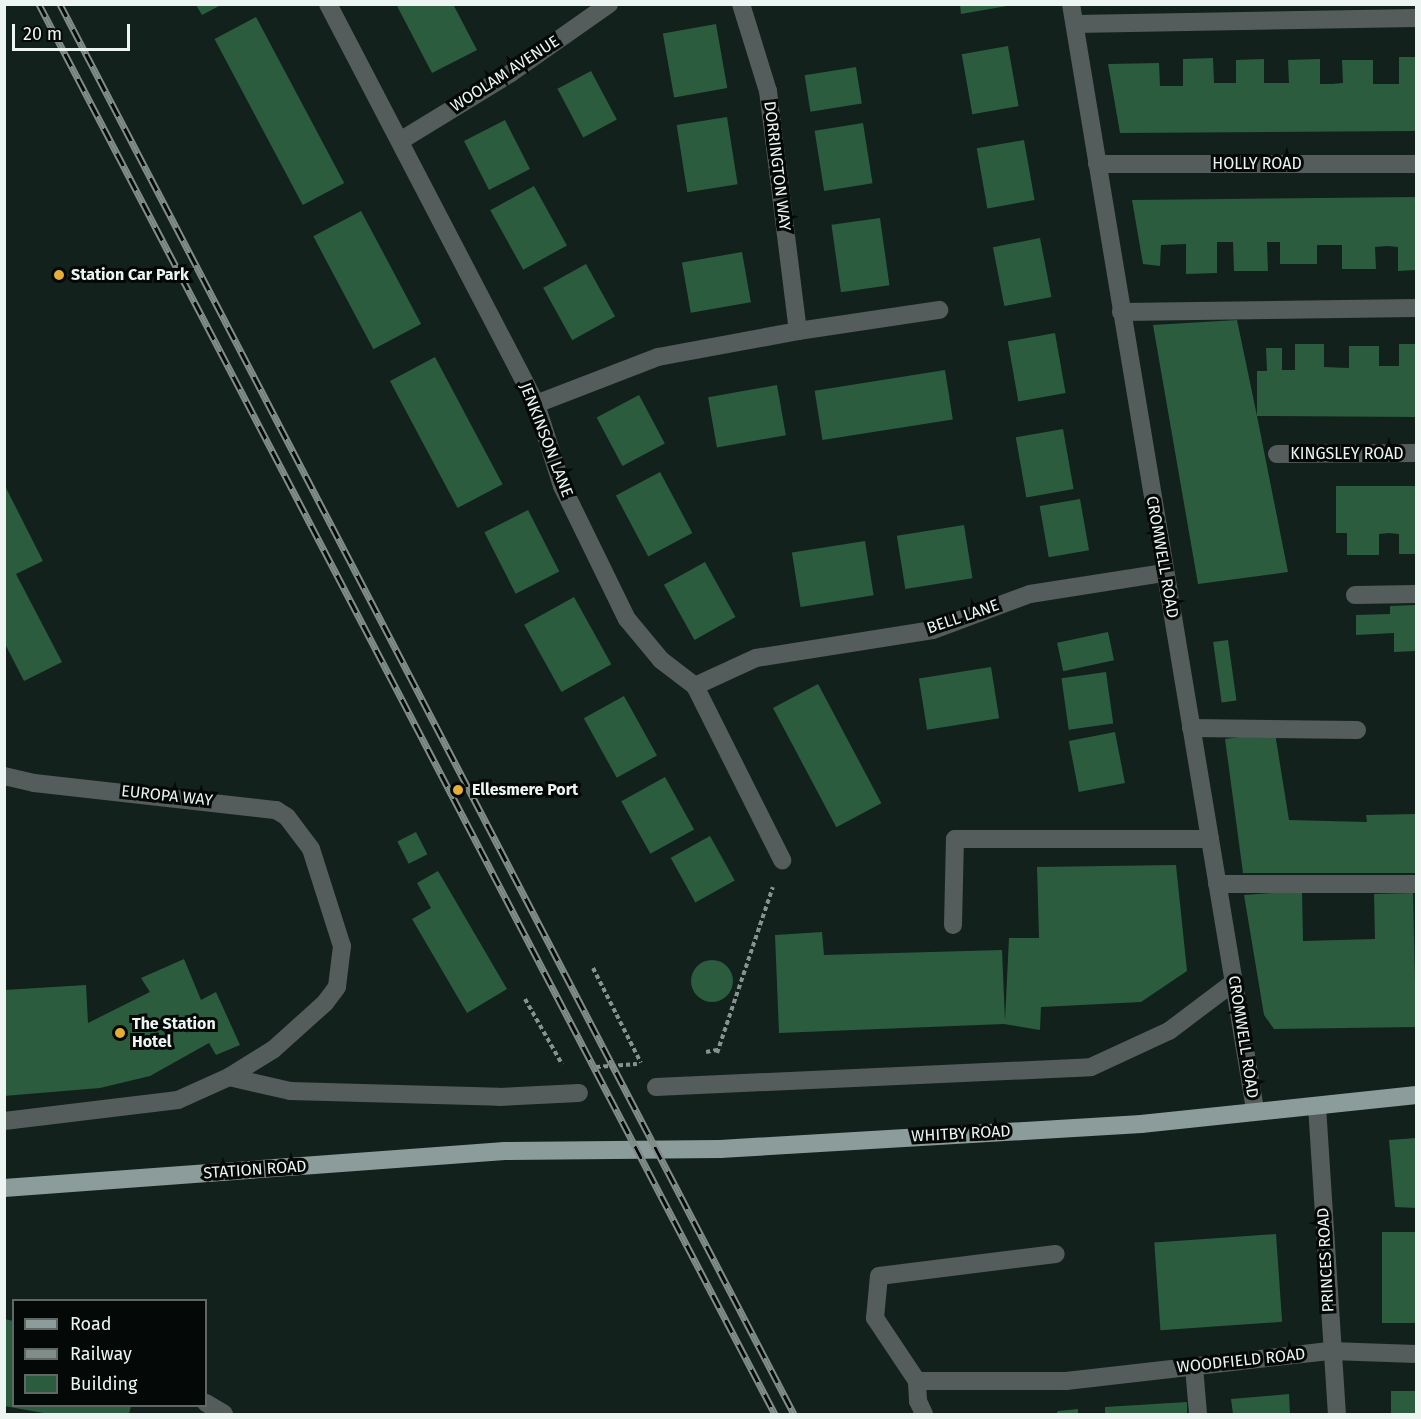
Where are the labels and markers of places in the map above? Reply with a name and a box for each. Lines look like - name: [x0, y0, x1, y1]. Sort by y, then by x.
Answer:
- place label: Station Car Park: [71, 265, 189, 285]
- marker: Station Car Park: [52, 268, 66, 282]
- place label: Ellesmere Port: [472, 780, 578, 800]
- marker: Ellesmere Port: [449, 781, 467, 799]
- place label: The Station Hotel: [132, 1014, 216, 1052]
- marker: The Station Hotel: [113, 1026, 127, 1040]

